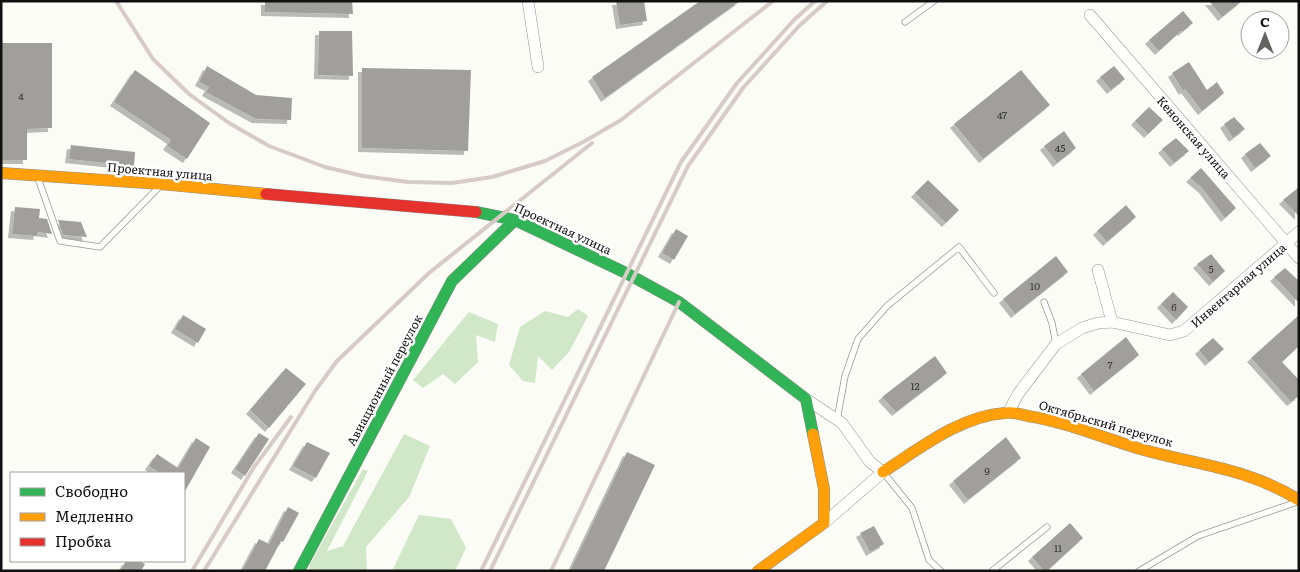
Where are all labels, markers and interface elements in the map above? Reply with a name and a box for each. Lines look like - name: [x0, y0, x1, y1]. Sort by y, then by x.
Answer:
- north arrow: [1240, 10, 1290, 60]
- text: С: [1260, 11, 1270, 31]
- house number: 4: [18, 88, 24, 103]
- street label: Кенонская улица: [1153, 92, 1235, 183]
- house number: 47: [997, 107, 1007, 122]
- house number: 45: [1055, 140, 1065, 155]
- street label: Проектная улица: [107, 157, 214, 185]
- street label: Проектная улица: [511, 197, 615, 259]
- street label: Инвентарная улица: [1186, 238, 1290, 332]
- house number: 5: [1208, 261, 1214, 276]
- house number: 10: [1030, 278, 1040, 293]
- house number: 6: [1171, 299, 1177, 314]
- street label: Авиационный переулок: [342, 311, 426, 449]
- house number: 7: [1107, 357, 1113, 372]
- house number: 12: [910, 378, 920, 393]
- street label: Октябрьский переулок: [1037, 395, 1175, 451]
- house number: 9: [984, 463, 990, 478]
- legend: [10, 472, 185, 562]
- text: Свободно: [55, 479, 128, 502]
- text: Медленно: [55, 504, 133, 527]
- text: Пробка: [55, 529, 112, 552]
- house number: 11: [1054, 540, 1062, 555]

